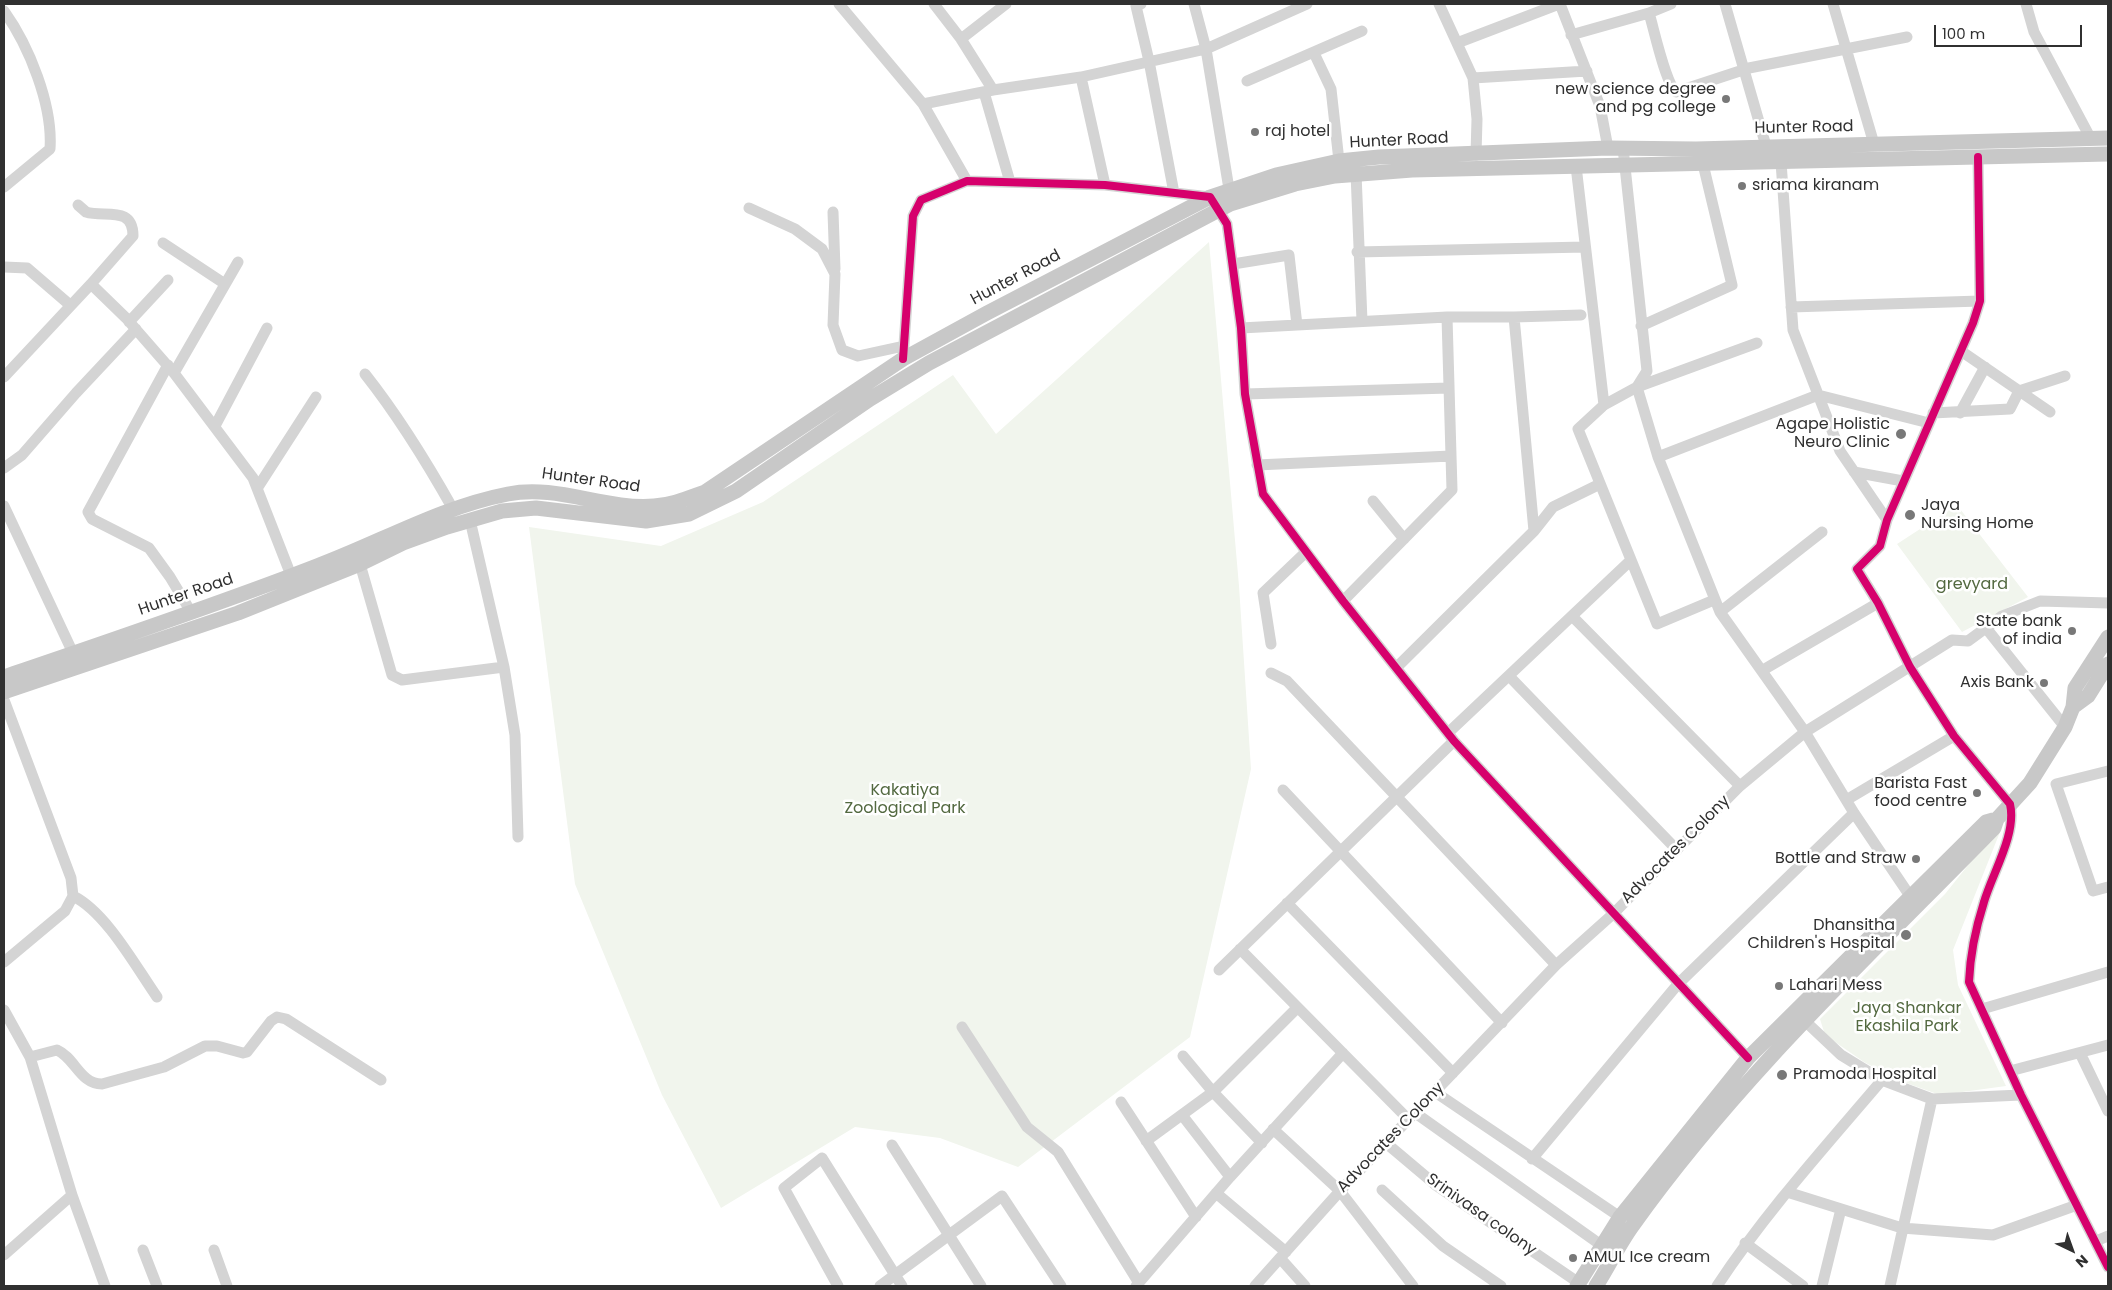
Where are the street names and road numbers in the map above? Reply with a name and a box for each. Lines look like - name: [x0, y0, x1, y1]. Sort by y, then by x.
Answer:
- street label: Hunter Road: [1754, 118, 1854, 138]
- street label: Hunter Road: [1349, 129, 1449, 153]
- street label: Hunter Road: [968, 246, 1064, 310]
- street label: Hunter Road: [541, 465, 641, 497]
- street label: Hunter Road: [136, 570, 236, 620]
- street label: Advocates Colony: [1618, 792, 1734, 908]
- street label: Advocates Colony: [1333, 1079, 1449, 1197]
- street label: Srinivasa colony: [1422, 1170, 1540, 1260]

